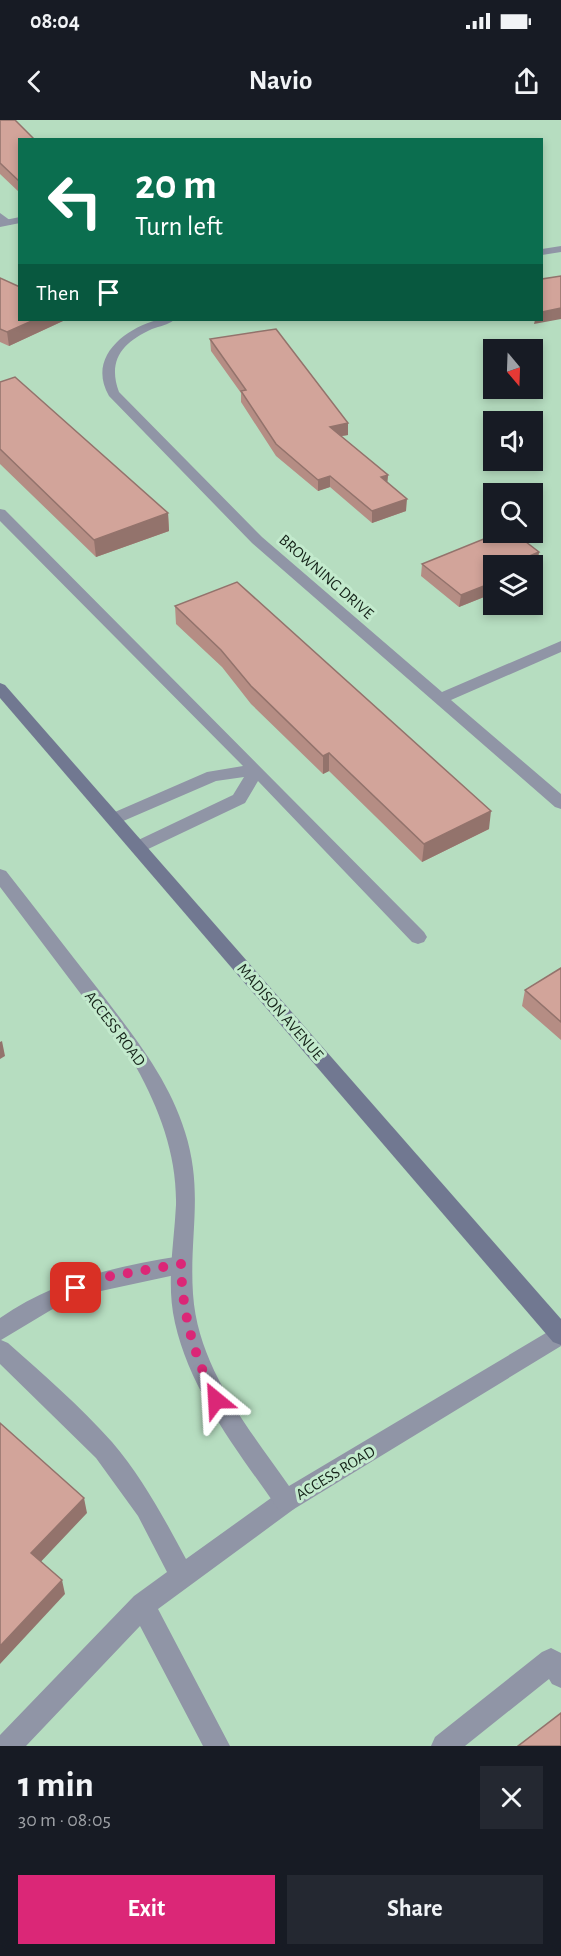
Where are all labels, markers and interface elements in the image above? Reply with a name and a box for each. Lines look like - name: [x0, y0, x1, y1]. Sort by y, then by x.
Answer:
- text: 08:04: [30, 10, 80, 32]
- icon: back: [18, 65, 51, 98]
- icon: share: [510, 65, 543, 98]
- text: Navio: [249, 67, 312, 94]
- icon: left: [36, 162, 114, 240]
- text: 20 m: [135, 164, 217, 206]
- text: Turn left: [135, 213, 223, 240]
- icon: arrive: [92, 276, 125, 309]
- text: Then: [36, 282, 80, 304]
- north arrow: [483, 339, 543, 399]
- map controls: [483, 339, 543, 615]
- button: sound: [483, 411, 543, 471]
- button: search: [483, 483, 543, 543]
- street label: BROWNING DRIVE: [276, 531, 377, 622]
- button: layers: [483, 555, 543, 615]
- street label: MADISON AVENUE: [234, 960, 327, 1063]
- street label: ACCESS ROAD: [82, 988, 148, 1069]
- pin: [50, 1262, 101, 1313]
- icon: arrive: [59, 1271, 92, 1304]
- position arrow: [184, 1368, 248, 1432]
- street label: ACCESS ROAD: [293, 1443, 378, 1503]
- button: close: [480, 1766, 543, 1829]
- text: 1 min: [18, 1767, 94, 1803]
- text: 30 m · 08:05: [18, 1810, 111, 1830]
- button: Exit: [18, 1875, 275, 1944]
- button: Share: [287, 1875, 543, 1944]

